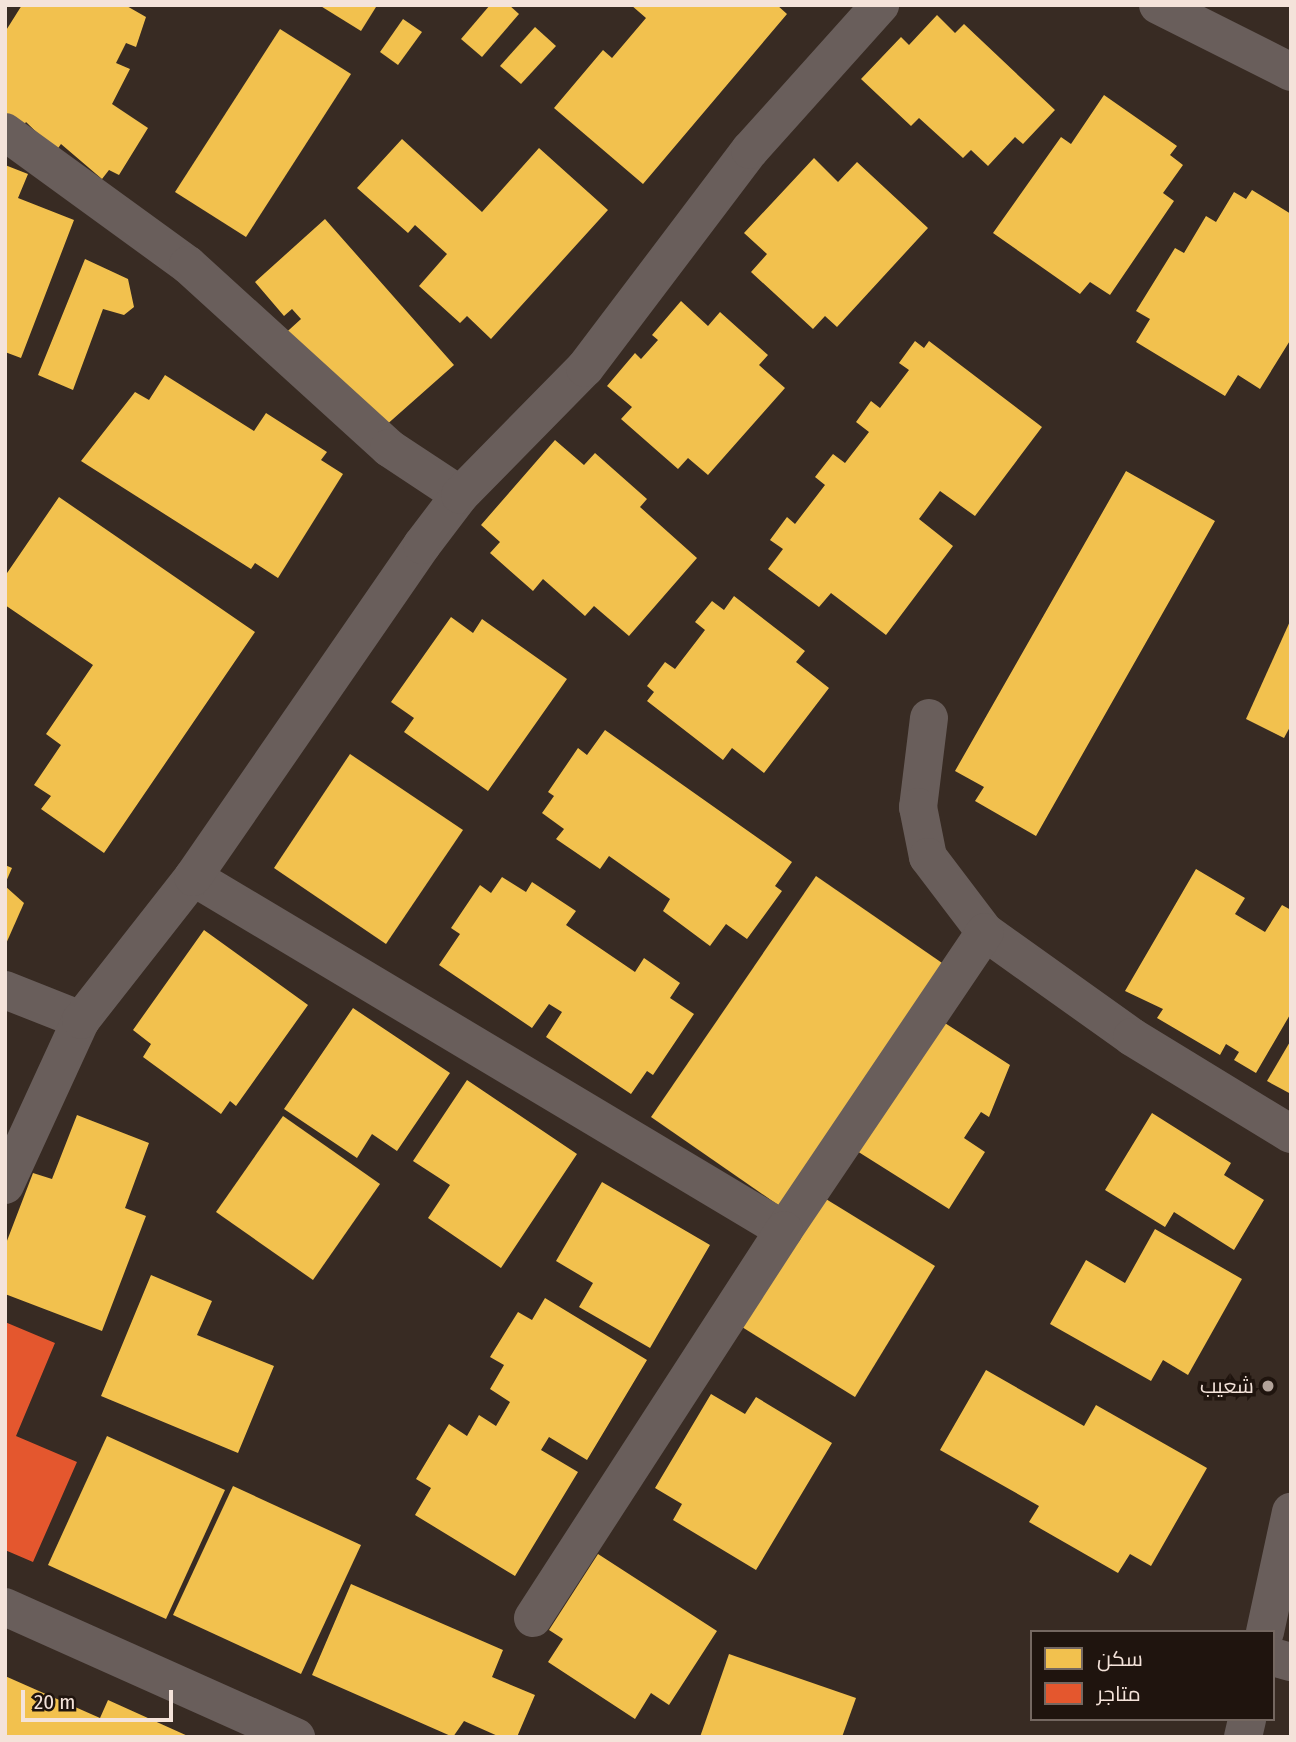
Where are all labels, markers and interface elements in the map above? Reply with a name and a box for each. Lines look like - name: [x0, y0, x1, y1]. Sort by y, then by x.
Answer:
- place label: شعيب: [1200, 1373, 1254, 1399]
- marker: شعيب: [1260, 1378, 1276, 1394]
- legend: [1030, 1630, 1275, 1721]
- text: سكن: [1097, 1646, 1143, 1672]
- scale bar: [24, 1676, 177, 1720]
- text: متاجر: [1097, 1681, 1141, 1707]
- text: 20 m: [34, 1689, 75, 1715]

